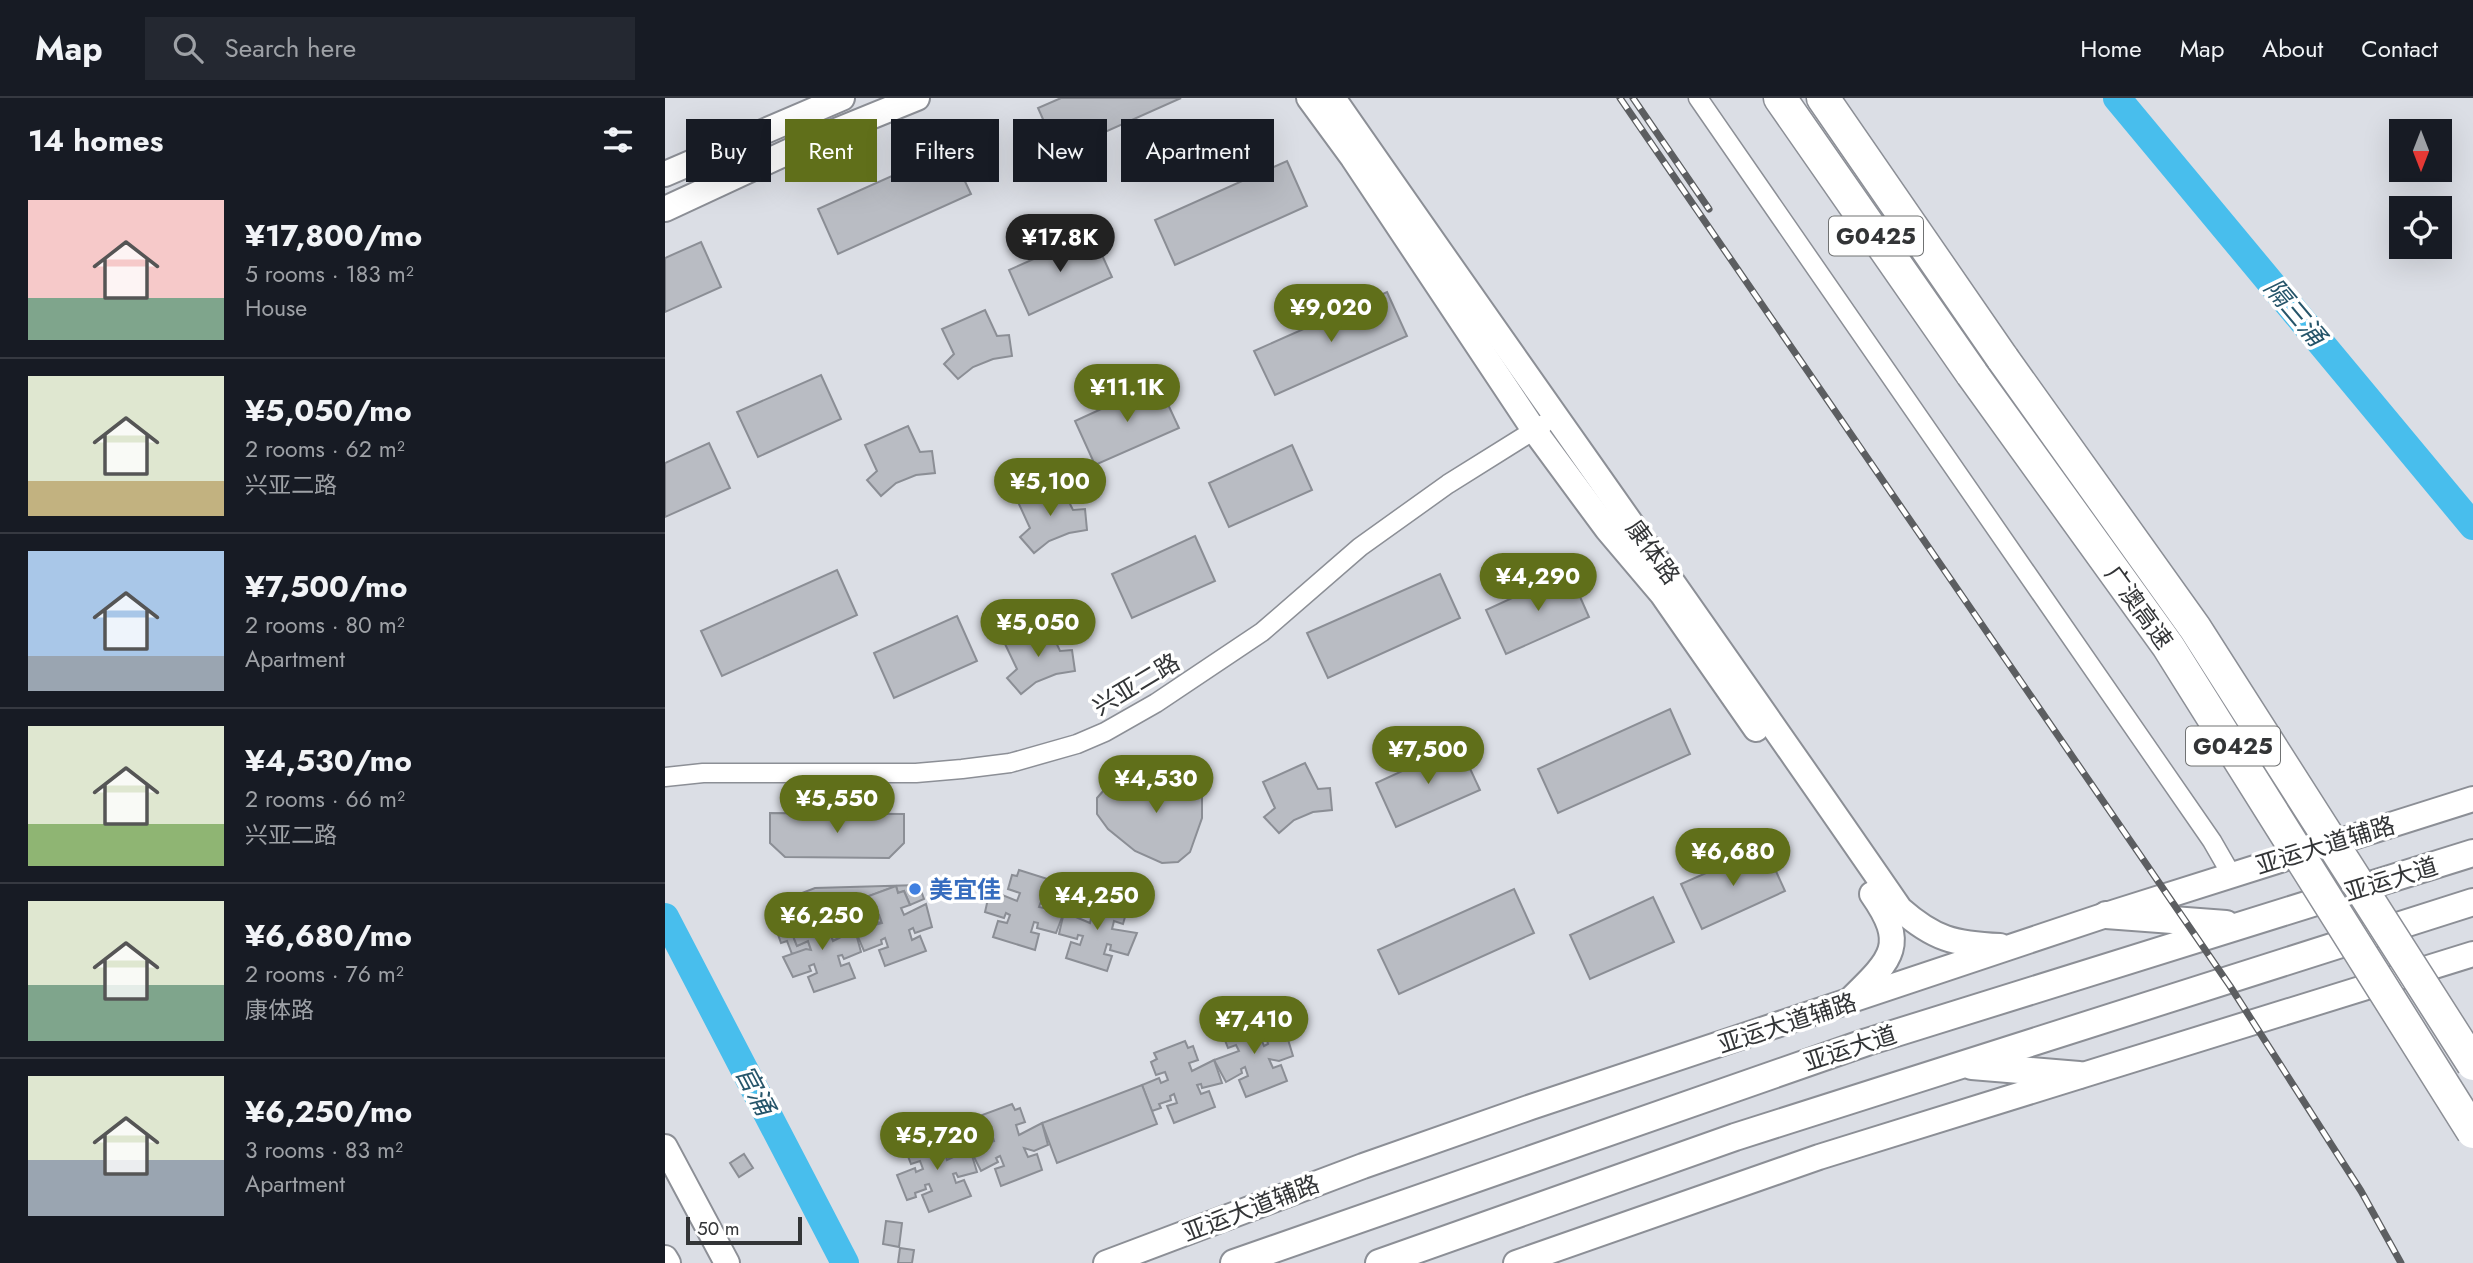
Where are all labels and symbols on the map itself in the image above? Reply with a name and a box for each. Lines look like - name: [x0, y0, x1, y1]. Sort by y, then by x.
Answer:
- north arrow: [2389, 119, 2452, 182]
- pin: ¥17.8K: [1003, 214, 1117, 274]
- road number: G0425: [1829, 217, 1923, 256]
- water label: 隔三涌: [2255, 270, 2337, 356]
- pin: ¥9,020: [1274, 285, 1388, 344]
- pin: ¥11.1K: [1070, 364, 1184, 424]
- pin: ¥5,100: [993, 458, 1107, 518]
- street label: 康体路: [1618, 513, 1688, 591]
- pin: ¥4,290: [1481, 554, 1595, 613]
- street label: 广澳高速: [2097, 558, 2181, 656]
- pin: ¥5,050: [981, 600, 1095, 659]
- street label: 兴亚二路: [1086, 644, 1186, 724]
- pin: ¥7,500: [1371, 726, 1485, 786]
- road number: G0425: [2186, 726, 2280, 766]
- pin: ¥4,530: [1099, 756, 1213, 815]
- pin: ¥5,550: [780, 776, 894, 835]
- street label: 亚运大道辅路: [2252, 810, 2398, 880]
- pin: ¥6,680: [1676, 828, 1790, 888]
- street label: 亚运大道: [2341, 851, 2441, 907]
- place label: 美宜佳: [929, 872, 1001, 907]
- pin: ¥4,250: [1040, 872, 1154, 932]
- marker: 美宜佳: [907, 881, 923, 897]
- pin: ¥6,250: [765, 892, 879, 952]
- street label: 亚运大道辅路: [1714, 987, 1860, 1059]
- pin: ¥7,410: [1197, 996, 1311, 1056]
- street label: 亚运大道: [1800, 1019, 1900, 1077]
- water label: 官涌: [726, 1058, 785, 1125]
- pin: ¥5,720: [880, 1112, 994, 1172]
- street label: 亚运大道辅路: [1178, 1166, 1324, 1250]
- scale bar: [686, 1214, 801, 1246]

